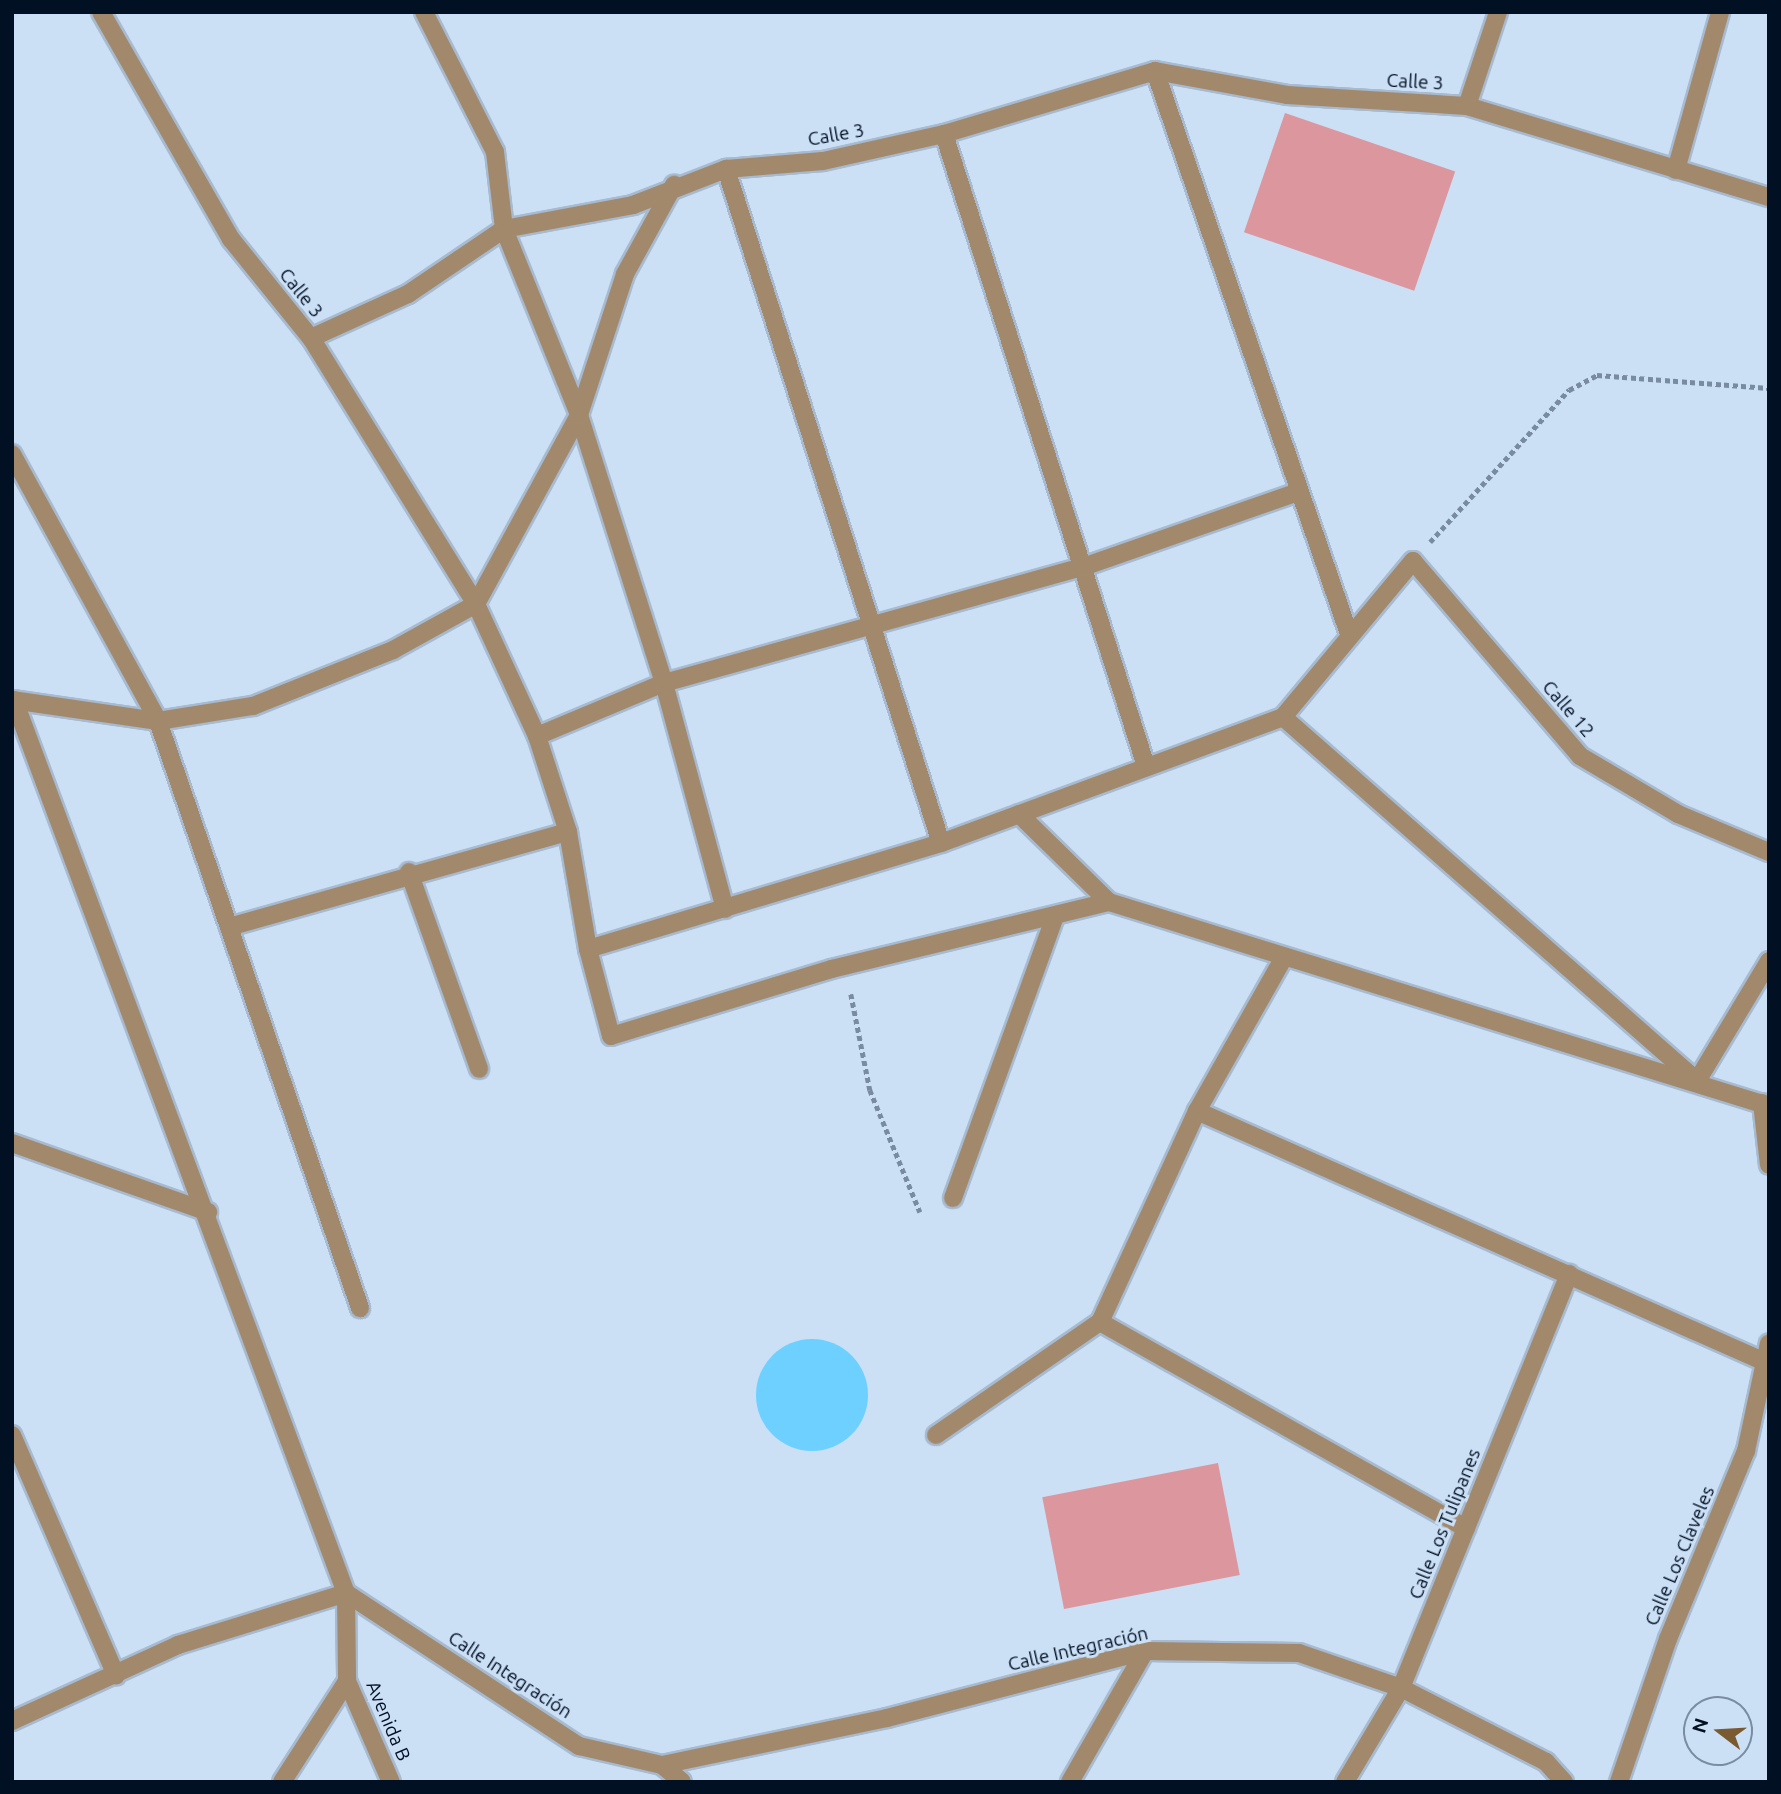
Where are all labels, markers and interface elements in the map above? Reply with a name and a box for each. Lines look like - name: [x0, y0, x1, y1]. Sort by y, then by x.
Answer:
- street label: Calle 3: [1386, 69, 1444, 95]
- street label: Calle 3: [806, 119, 866, 151]
- street label: Calle 3: [274, 264, 328, 322]
- street label: Calle 12: [1537, 676, 1599, 742]
- street label: Calle Los Tulipanes: [1404, 1445, 1486, 1603]
- street label: Calle Los Claveles: [1640, 1483, 1720, 1629]
- street label: Calle Integración: [1006, 1622, 1150, 1676]
- street label: Calle Integración: [444, 1626, 576, 1724]
- street label: Avenida B: [361, 1678, 415, 1764]
- north arrow: [1683, 1696, 1753, 1766]
- text: N: [1687, 1715, 1712, 1735]

